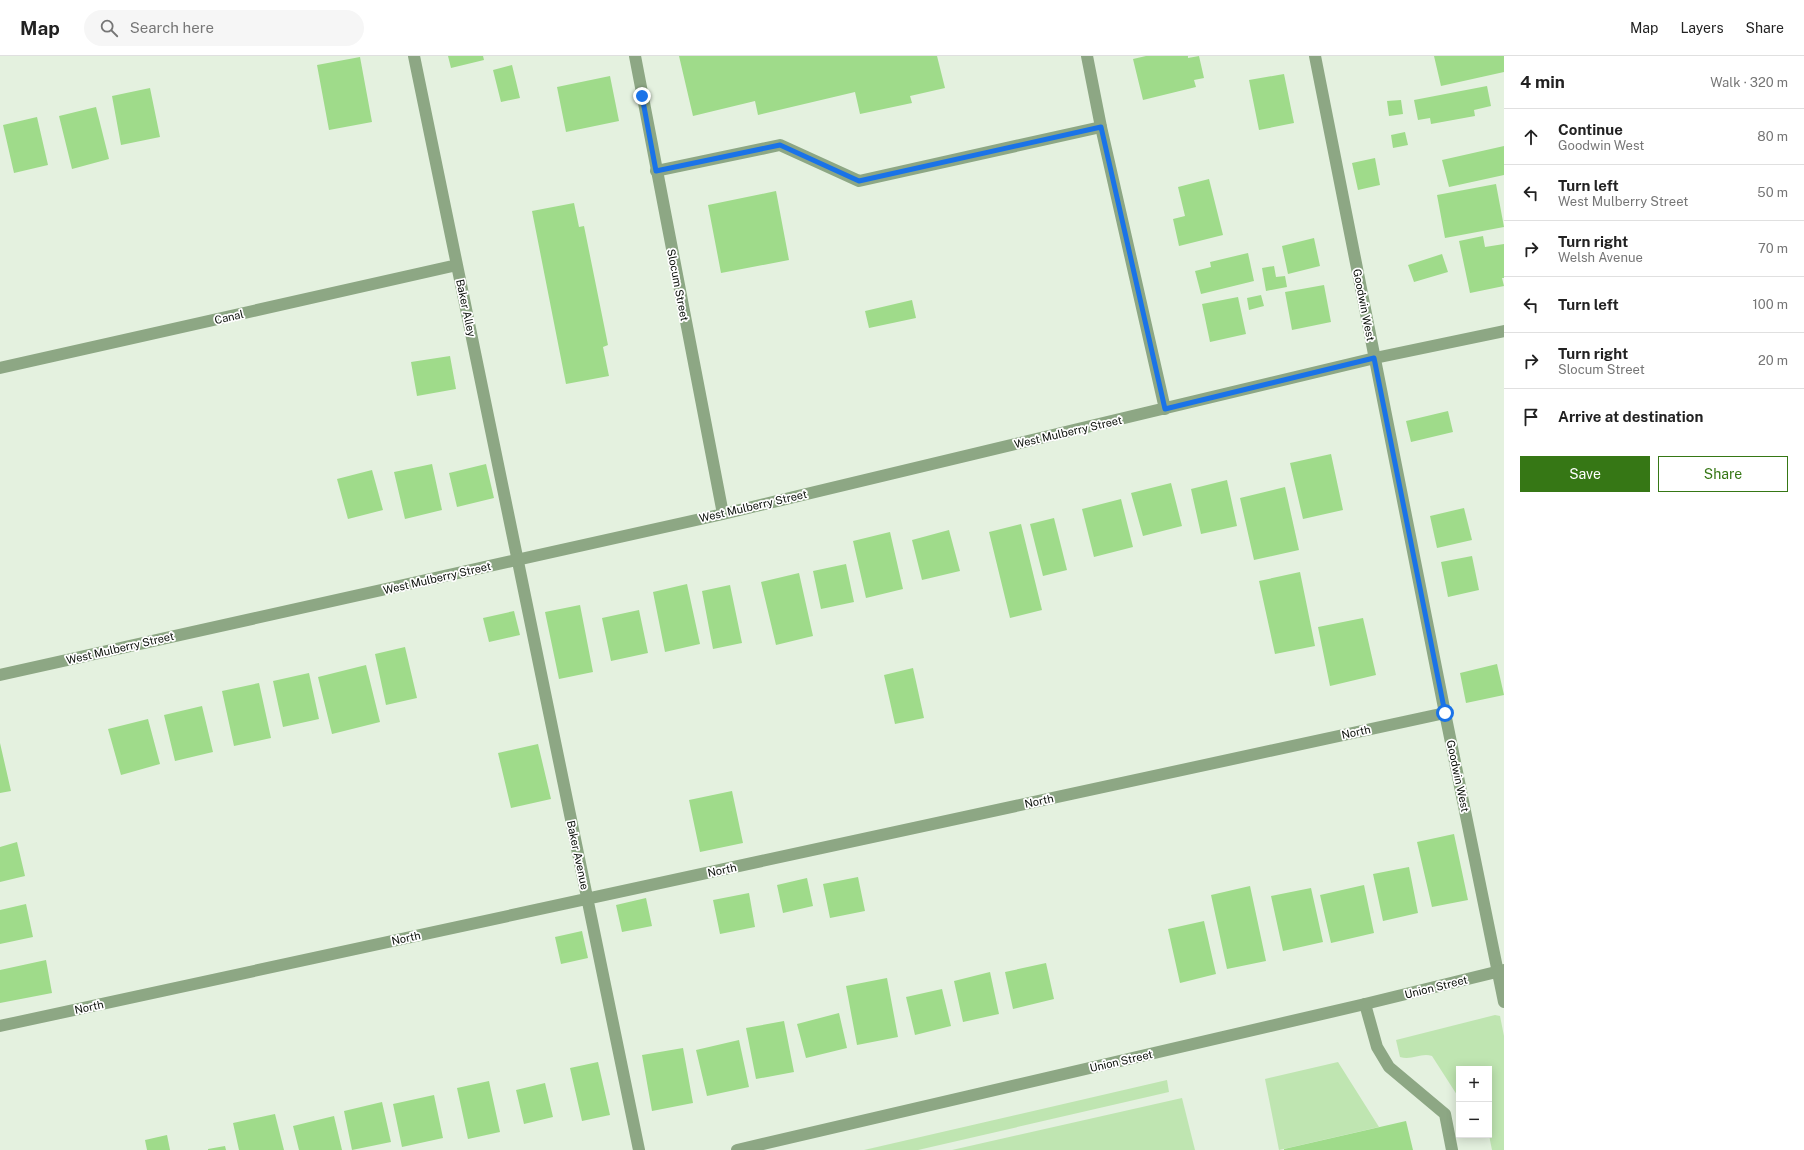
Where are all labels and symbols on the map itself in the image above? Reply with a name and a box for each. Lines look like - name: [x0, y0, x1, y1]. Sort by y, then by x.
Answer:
- route end: [633, 87, 651, 105]
- street label: Slocum Street: [665, 248, 691, 322]
- street label: Goodwin West: [1351, 268, 1377, 342]
- street label: Baker Alley: [454, 278, 478, 338]
- street label: Canal: [213, 308, 245, 326]
- street label: West Mulberry Street: [1013, 414, 1123, 450]
- street label: West Mulberry Street: [698, 488, 808, 524]
- street label: West Mulberry Street: [382, 560, 492, 596]
- street label: West Mulberry Street: [65, 630, 175, 666]
- route start: [1436, 704, 1454, 722]
- street label: North: [1340, 723, 1372, 741]
- street label: Goodwin West: [1445, 739, 1471, 813]
- street label: North: [1023, 792, 1055, 810]
- street label: Baker Avenue: [565, 819, 591, 891]
- street label: North: [706, 861, 738, 879]
- street label: North: [390, 929, 422, 947]
- street label: Union Street: [1403, 973, 1469, 1001]
- street label: North: [73, 998, 105, 1016]
- street label: Union Street: [1088, 1048, 1154, 1074]

